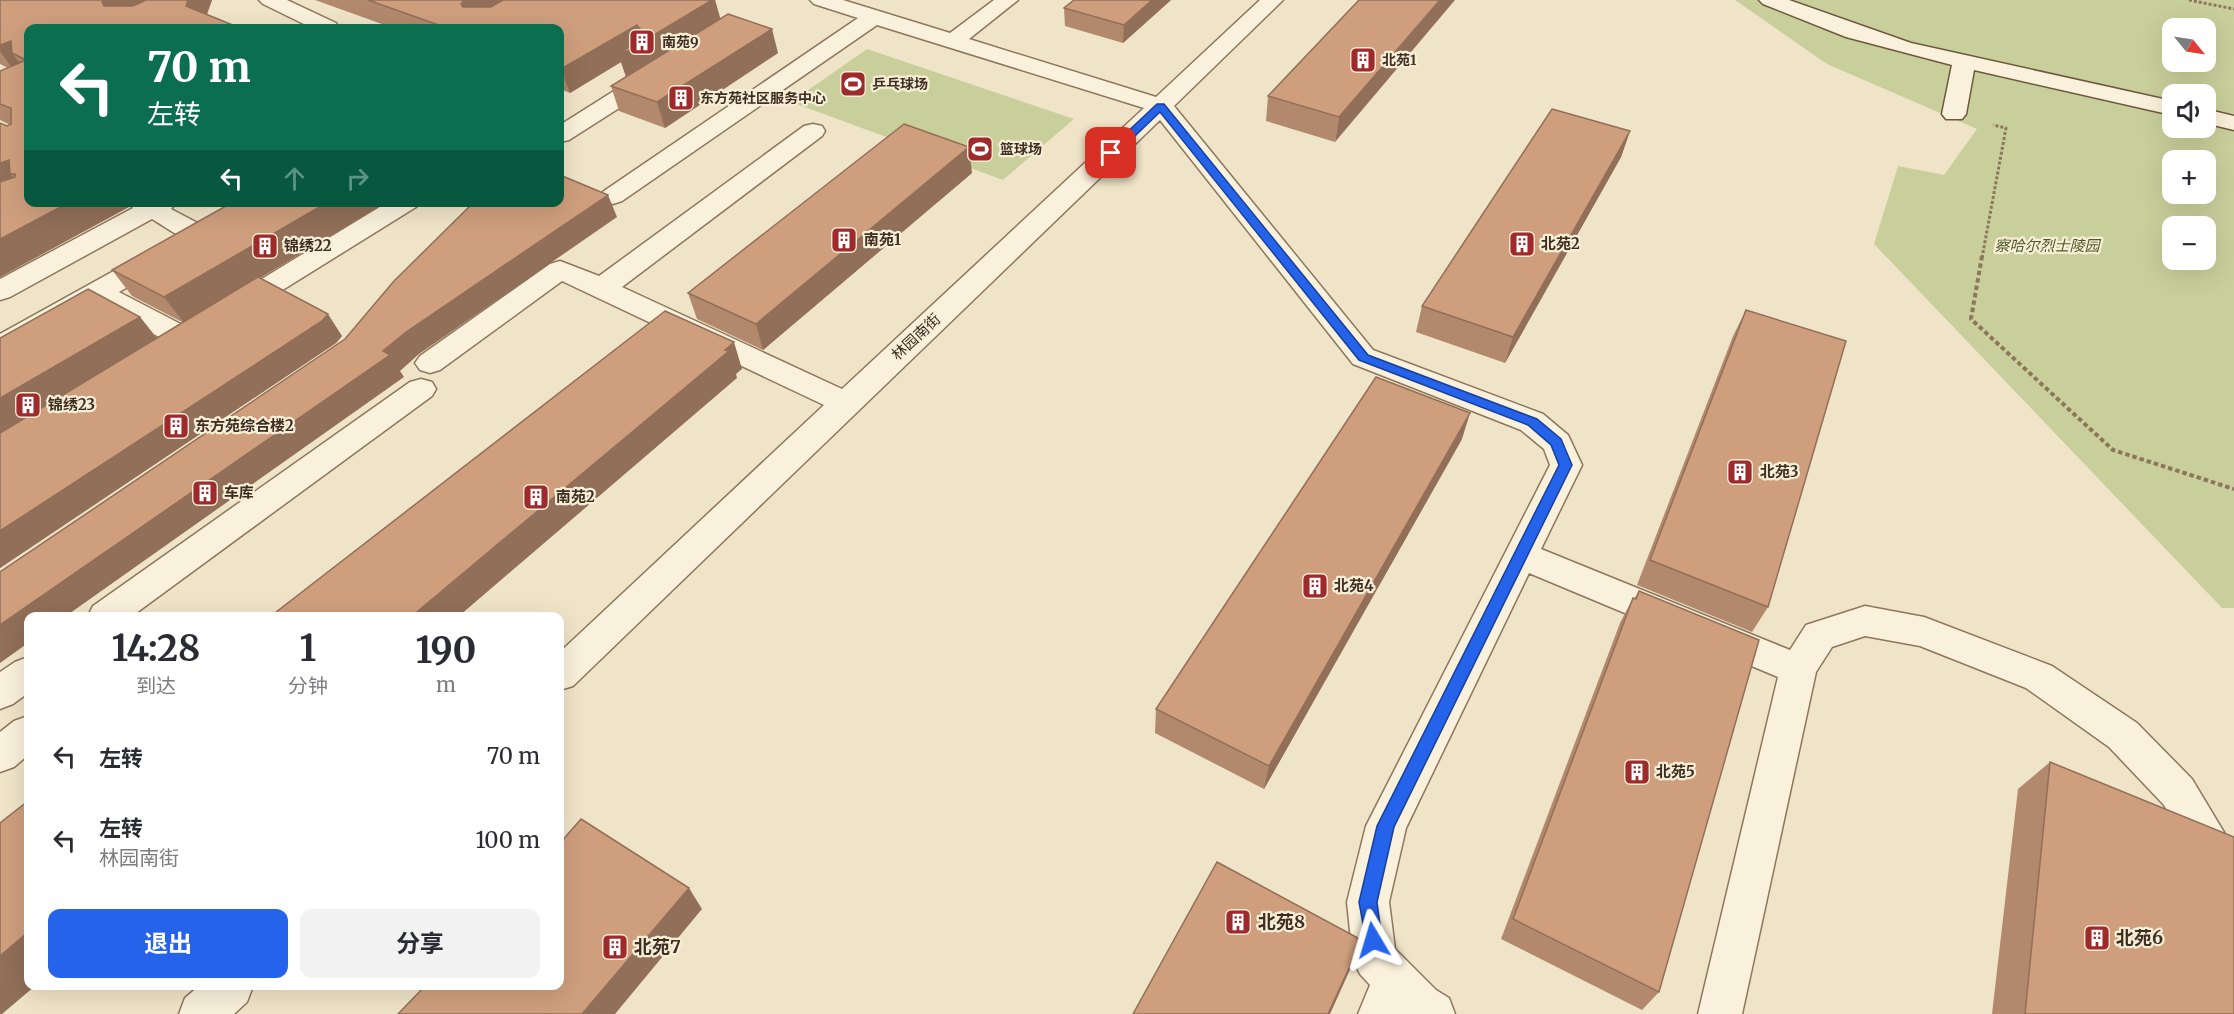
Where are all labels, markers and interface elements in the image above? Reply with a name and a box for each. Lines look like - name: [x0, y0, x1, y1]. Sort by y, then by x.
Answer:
- north arrow: [2162, 18, 2216, 72]
- map controls: [2162, 18, 2216, 270]
- building icon: 南苑9: [627, 27, 657, 57]
- place label: 南苑9: [662, 33, 699, 51]
- text: 70 m: [147, 41, 251, 93]
- building icon: 北苑1: [1348, 45, 1378, 75]
- icon: left: [48, 48, 126, 126]
- place label: 北苑1: [1382, 51, 1417, 69]
- sports icon: 乒乓球场: [838, 69, 868, 99]
- place label: 乒乓球场: [872, 75, 928, 93]
- building icon: 东方苑社区服务中心: [666, 83, 696, 113]
- button: sound: [2162, 84, 2216, 138]
- place label: 东方苑社区服务中心: [700, 89, 826, 107]
- text: 左转: [147, 97, 201, 131]
- pin: [1085, 127, 1136, 178]
- sports icon: 篮球场: [965, 134, 995, 164]
- icon: arrive: [1094, 136, 1127, 169]
- place label: 篮球场: [1000, 140, 1042, 158]
- button: +: [2162, 150, 2216, 204]
- icon: left: [215, 162, 248, 195]
- icon: ahead: [278, 162, 311, 195]
- icon: right: [341, 162, 374, 195]
- button: −: [2162, 216, 2216, 270]
- building icon: 南苑1: [829, 225, 859, 255]
- building icon: 北苑2: [1507, 229, 1537, 259]
- place label: 南苑1: [864, 230, 901, 249]
- building icon: 锦绣22: [250, 231, 280, 261]
- place label: 北苑2: [1541, 234, 1580, 253]
- place label: 锦绣22: [284, 236, 332, 255]
- park label: 察哈尔烈士陵园: [1994, 236, 2101, 255]
- street label: 林园南街: [887, 309, 944, 364]
- building icon: 锦绣23: [13, 390, 43, 420]
- place label: 锦绣23: [48, 395, 95, 414]
- building icon: 东方苑综合楼2: [161, 411, 191, 441]
- place label: 东方苑综合楼2: [195, 416, 294, 435]
- building icon: 北苑3: [1725, 457, 1755, 487]
- place label: 北苑3: [1760, 462, 1799, 481]
- building icon: 车库: [190, 478, 220, 508]
- building icon: 南苑2: [521, 482, 551, 512]
- place label: 车库: [224, 483, 254, 502]
- place label: 南苑2: [556, 487, 595, 506]
- building icon: 北苑4: [1300, 571, 1330, 601]
- place label: 北苑4: [1334, 576, 1374, 595]
- text: 14:28: [112, 626, 200, 671]
- text: 1: [300, 626, 316, 671]
- text: 190: [415, 628, 476, 673]
- text: m: [436, 672, 456, 697]
- text: 到达: [136, 673, 176, 698]
- text: 分钟: [288, 673, 328, 698]
- icon: left: [48, 740, 81, 773]
- text: 70 m: [487, 742, 540, 770]
- text: 左转: [99, 744, 143, 772]
- building icon: 北苑5: [1622, 757, 1652, 787]
- place label: 北苑5: [1656, 762, 1695, 781]
- text: 左转: [99, 814, 143, 842]
- icon: left: [48, 824, 81, 857]
- text: 100 m: [475, 826, 540, 854]
- text: 林园南街: [99, 845, 179, 870]
- building icon: 北苑8: [1223, 907, 1253, 937]
- position arrow: [1341, 908, 1405, 972]
- button: 退出: [48, 909, 288, 978]
- button: 分享: [300, 909, 540, 978]
- place label: 北苑8: [1258, 910, 1305, 933]
- building icon: 北苑6: [2082, 923, 2112, 953]
- place label: 北苑6: [2116, 926, 2163, 949]
- building icon: 北苑7: [600, 932, 630, 962]
- place label: 北苑7: [634, 935, 681, 958]

